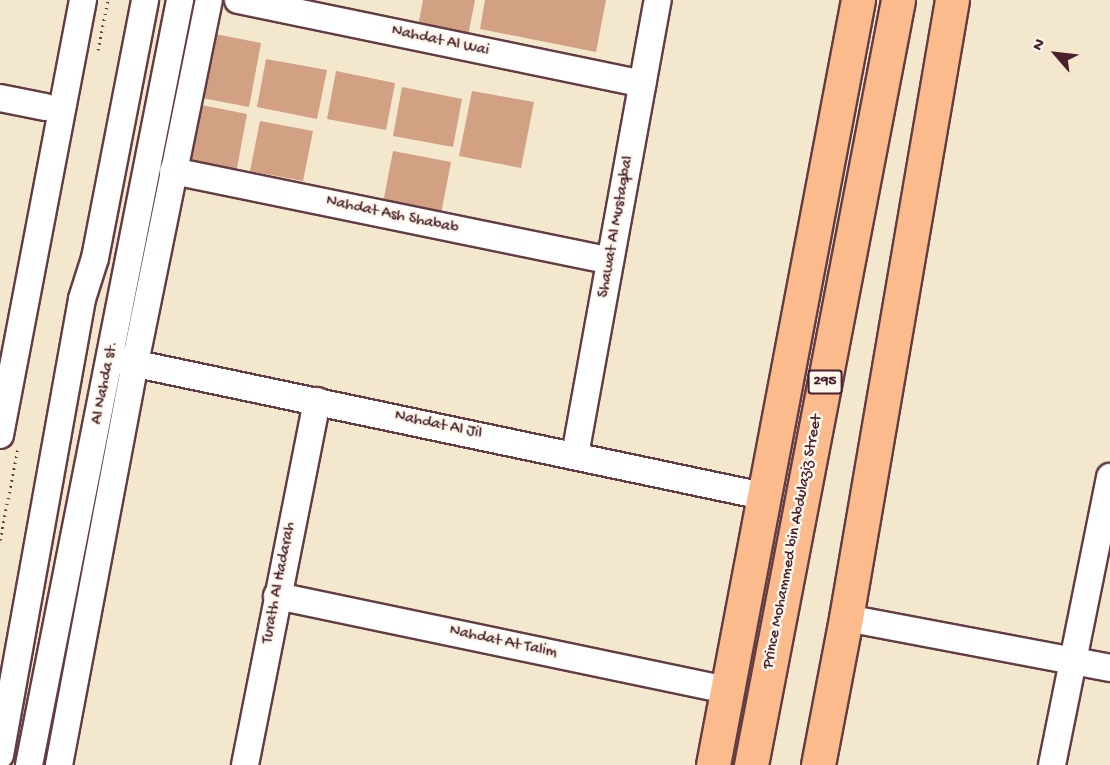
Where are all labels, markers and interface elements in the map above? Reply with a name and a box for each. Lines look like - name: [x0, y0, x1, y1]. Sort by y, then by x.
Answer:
- street label: Nahdat Al Wai: [389, 22, 491, 62]
- north arrow: [1026, 24, 1086, 84]
- text: N: [1029, 36, 1051, 54]
- street label: Shawat Al Mustaqbal: [595, 155, 639, 299]
- street label: Nahdat Ash Shabab: [324, 193, 460, 239]
- street label: Al Nahda st.: [89, 340, 123, 426]
- road number: 295: [807, 370, 843, 394]
- street label: Nahdat Al Jil: [393, 407, 483, 445]
- street label: Prince Mohammed bin Abdulaziz Street: [760, 413, 828, 671]
- street label: Turath Al Hadarah: [259, 521, 301, 645]
- street label: Nahdat At Talim: [447, 622, 559, 664]

